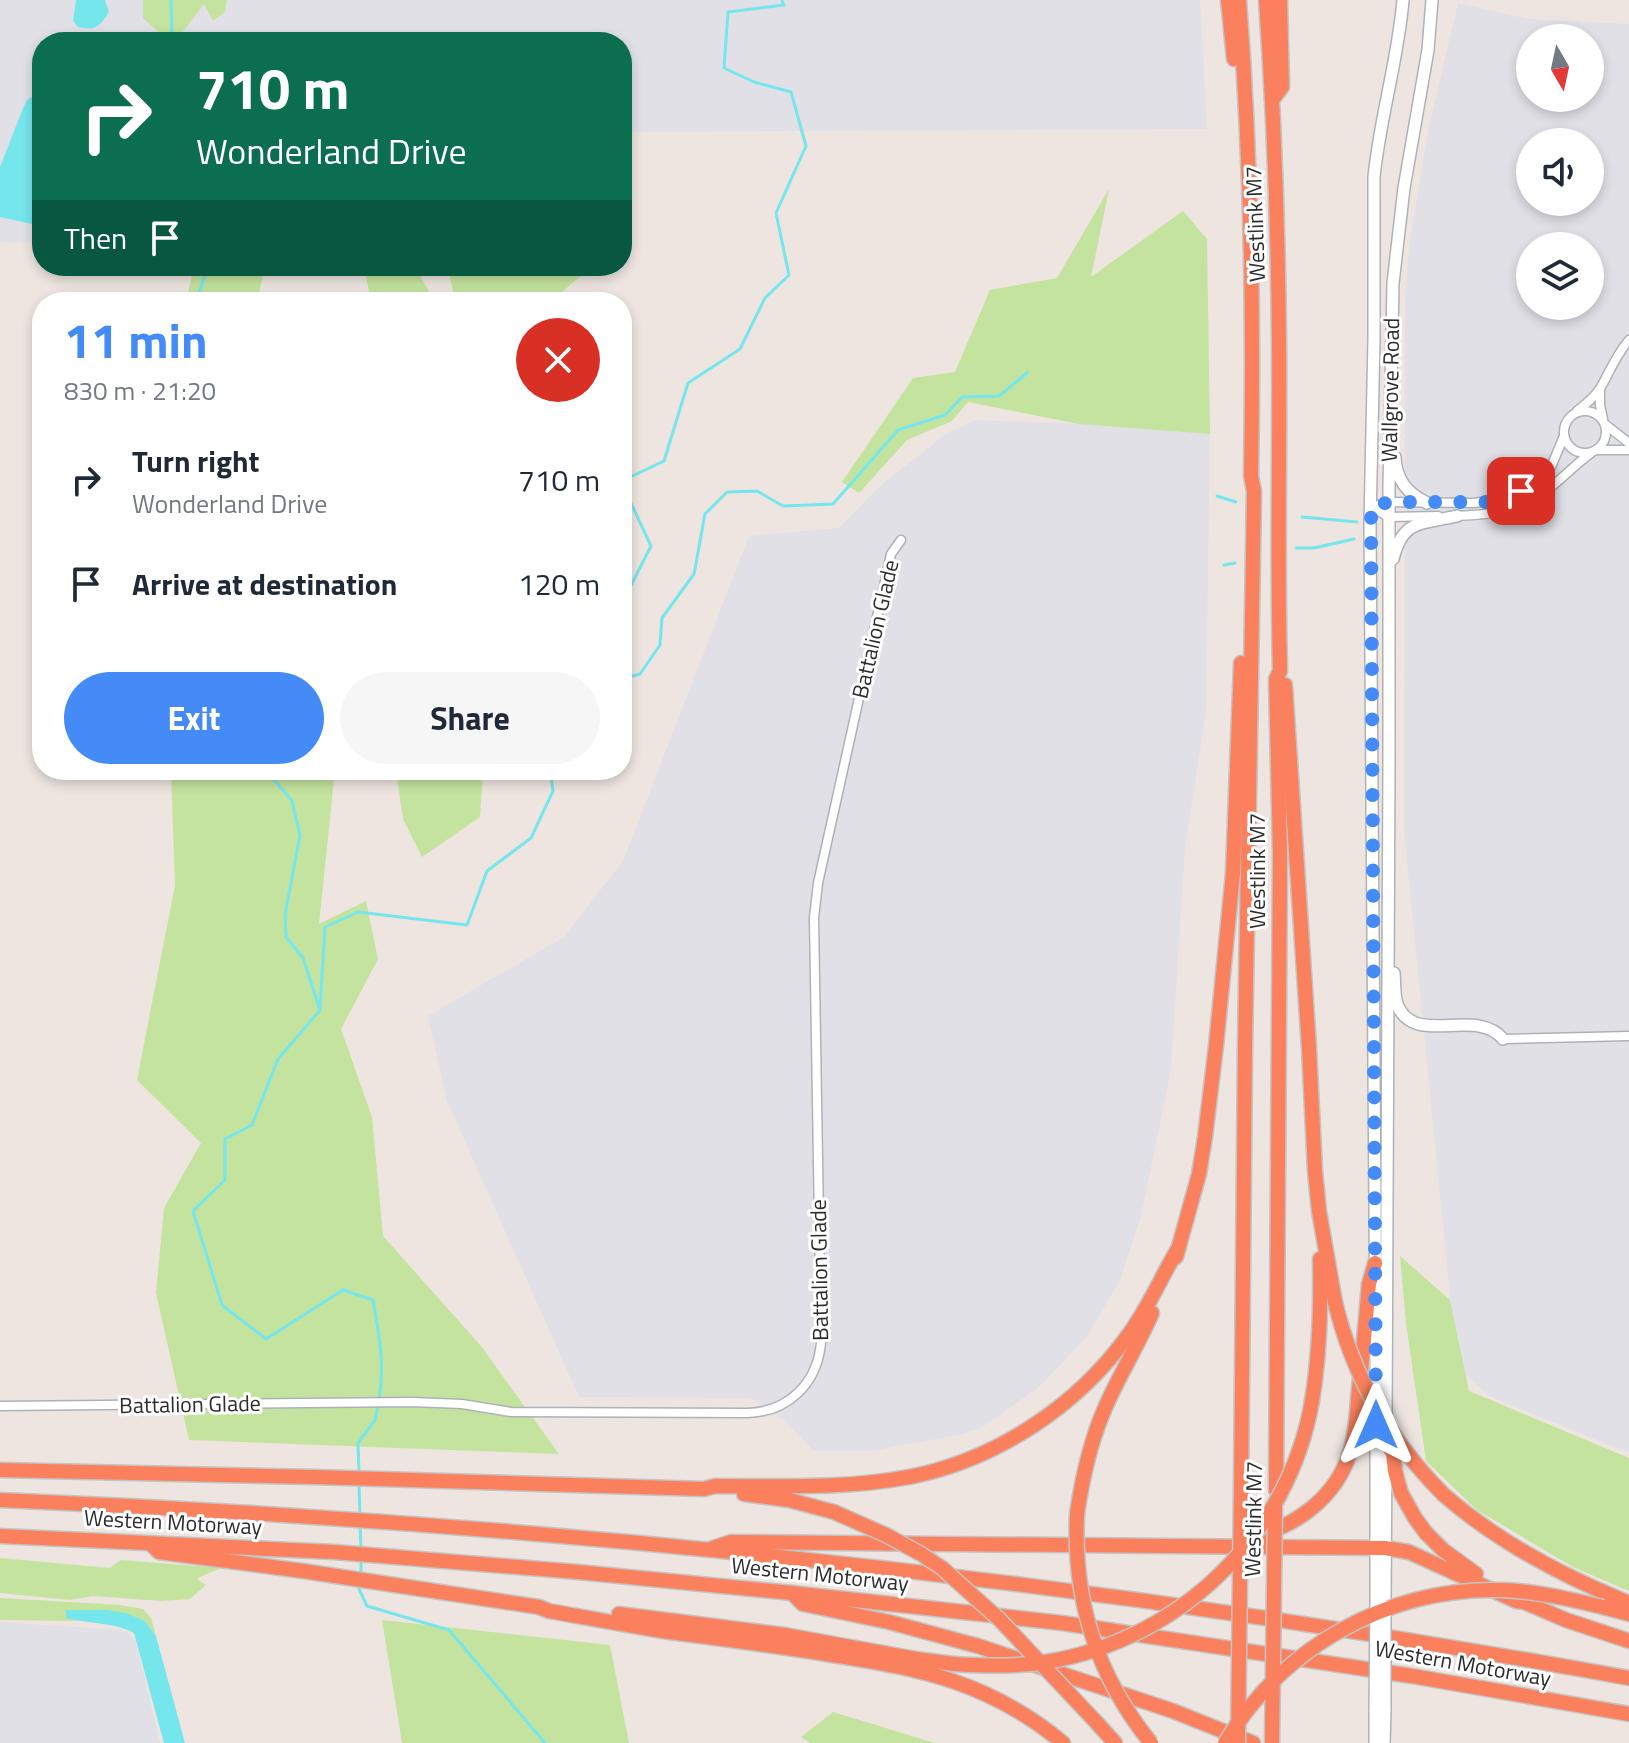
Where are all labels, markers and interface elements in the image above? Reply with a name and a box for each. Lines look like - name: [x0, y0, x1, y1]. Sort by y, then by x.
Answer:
- north arrow: [1516, 24, 1604, 112]
- map controls: [1516, 24, 1604, 320]
- text: 710 m: [196, 46, 349, 131]
- icon: right: [64, 64, 168, 168]
- text: Wonderland Drive: [196, 123, 467, 178]
- button: sound: [1516, 128, 1604, 216]
- street label: Westlink M7: [1236, 165, 1274, 283]
- text: Then: [64, 215, 127, 261]
- icon: arrive: [143, 216, 187, 260]
- button: layers: [1516, 232, 1604, 320]
- text: 11 min: [64, 304, 208, 377]
- street label: Wallgrove Road: [1372, 317, 1408, 463]
- button: close: [516, 318, 600, 402]
- text: 830 m · 21:20: [64, 371, 216, 410]
- text: Turn right: [132, 438, 260, 484]
- text: 710 m: [518, 457, 600, 503]
- pin: [1487, 457, 1555, 525]
- icon: right: [64, 458, 108, 502]
- icon: arrive: [1499, 469, 1543, 513]
- text: Wonderland Drive: [132, 484, 327, 523]
- street label: Battalion Glade: [843, 556, 907, 702]
- text: Arrive at destination: [132, 561, 397, 607]
- text: 120 m: [518, 561, 600, 607]
- icon: arrive: [64, 562, 108, 606]
- button: Exit: [64, 672, 324, 764]
- button: Share: [340, 672, 600, 764]
- street label: Westlink M7: [1240, 813, 1274, 929]
- street label: Battalion Glade: [801, 1199, 837, 1341]
- position arrow: [1334, 1383, 1418, 1467]
- street label: Battalion Glade: [119, 1386, 261, 1422]
- street label: Westlink M7: [1235, 1461, 1271, 1577]
- street label: Western Motorway: [83, 1500, 263, 1544]
- street label: Western Motorway: [729, 1548, 911, 1600]
- street label: Western Motorway: [1372, 1631, 1554, 1695]

